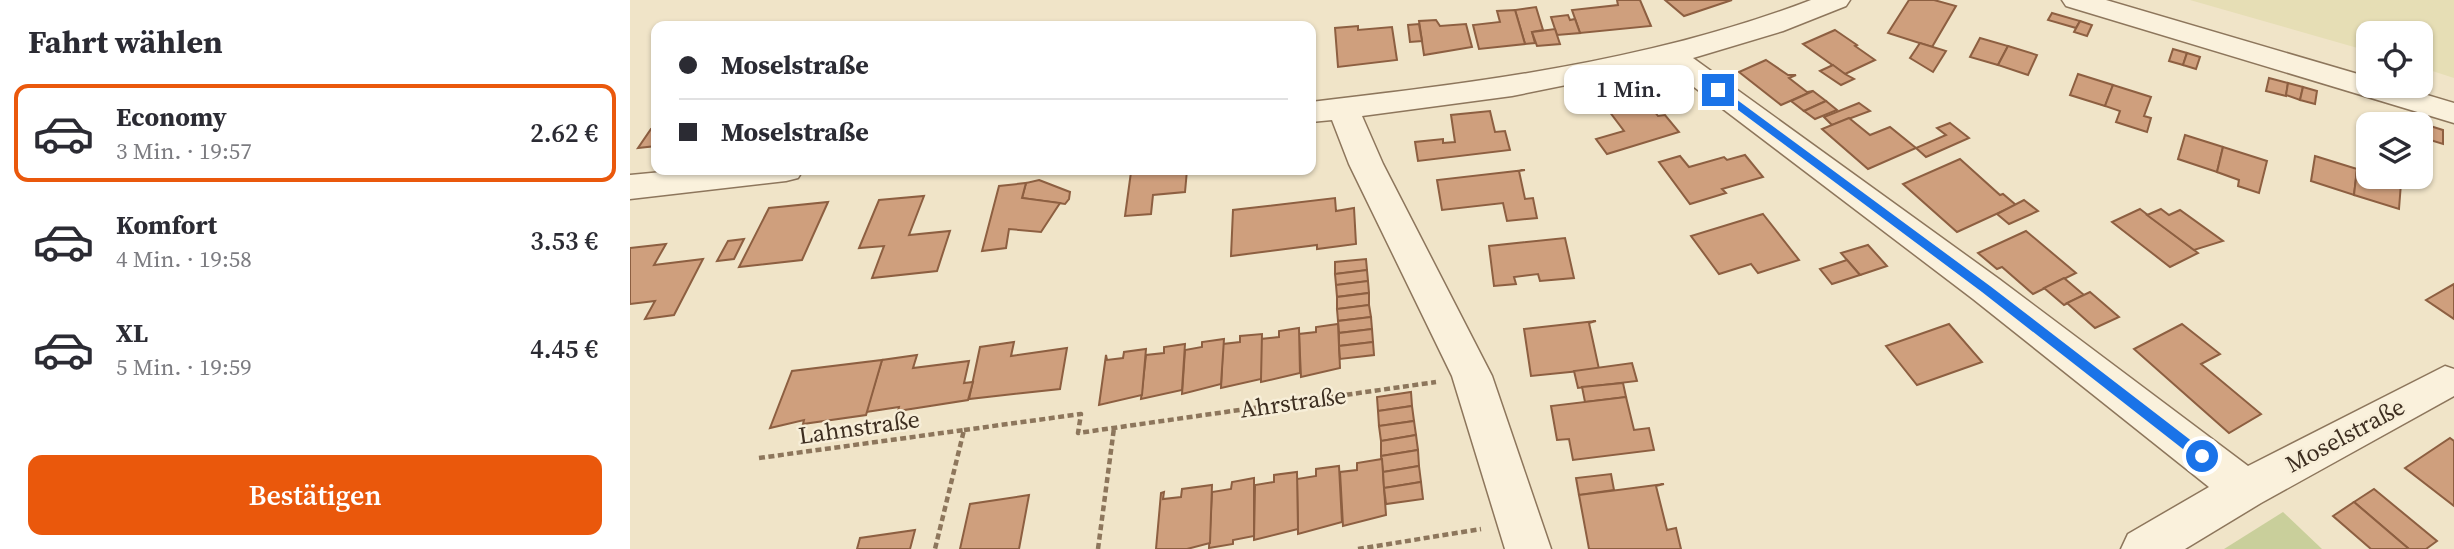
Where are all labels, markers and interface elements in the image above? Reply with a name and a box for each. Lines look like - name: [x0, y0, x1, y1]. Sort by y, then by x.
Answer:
- text: Fahrt wählen: [28, 20, 223, 64]
- map controls: [2356, 21, 2433, 189]
- button: locate: [2356, 21, 2433, 98]
- text: Moselstraße: [721, 47, 869, 83]
- callout: 1 Min.: [1564, 66, 1694, 114]
- text: 1 Min.: [1596, 73, 1662, 105]
- route end: [1702, 74, 1734, 106]
- text: Economy: [116, 99, 227, 135]
- icon: car: [32, 102, 95, 165]
- button: layers: [2356, 112, 2433, 189]
- text: Moselstraße: [721, 114, 869, 150]
- text: 2.62 €: [530, 115, 598, 151]
- text: 3 Min. · 19:57: [116, 135, 252, 167]
- text: Komfort: [116, 207, 217, 243]
- icon: car: [32, 210, 95, 273]
- text: 3.53 €: [530, 223, 598, 259]
- text: 4 Min. · 19:58: [116, 243, 252, 275]
- text: XL: [116, 315, 148, 351]
- icon: car: [32, 318, 95, 381]
- text: 4.45 €: [530, 331, 598, 367]
- text: 5 Min. · 19:59: [116, 351, 252, 383]
- street label: Ahrstraße: [1238, 378, 1348, 426]
- street label: Moselstraße: [2280, 390, 2410, 480]
- street label: Lahnstraße: [796, 402, 922, 452]
- route start: [2186, 440, 2218, 472]
- button: Bestätigen: [28, 455, 602, 535]

